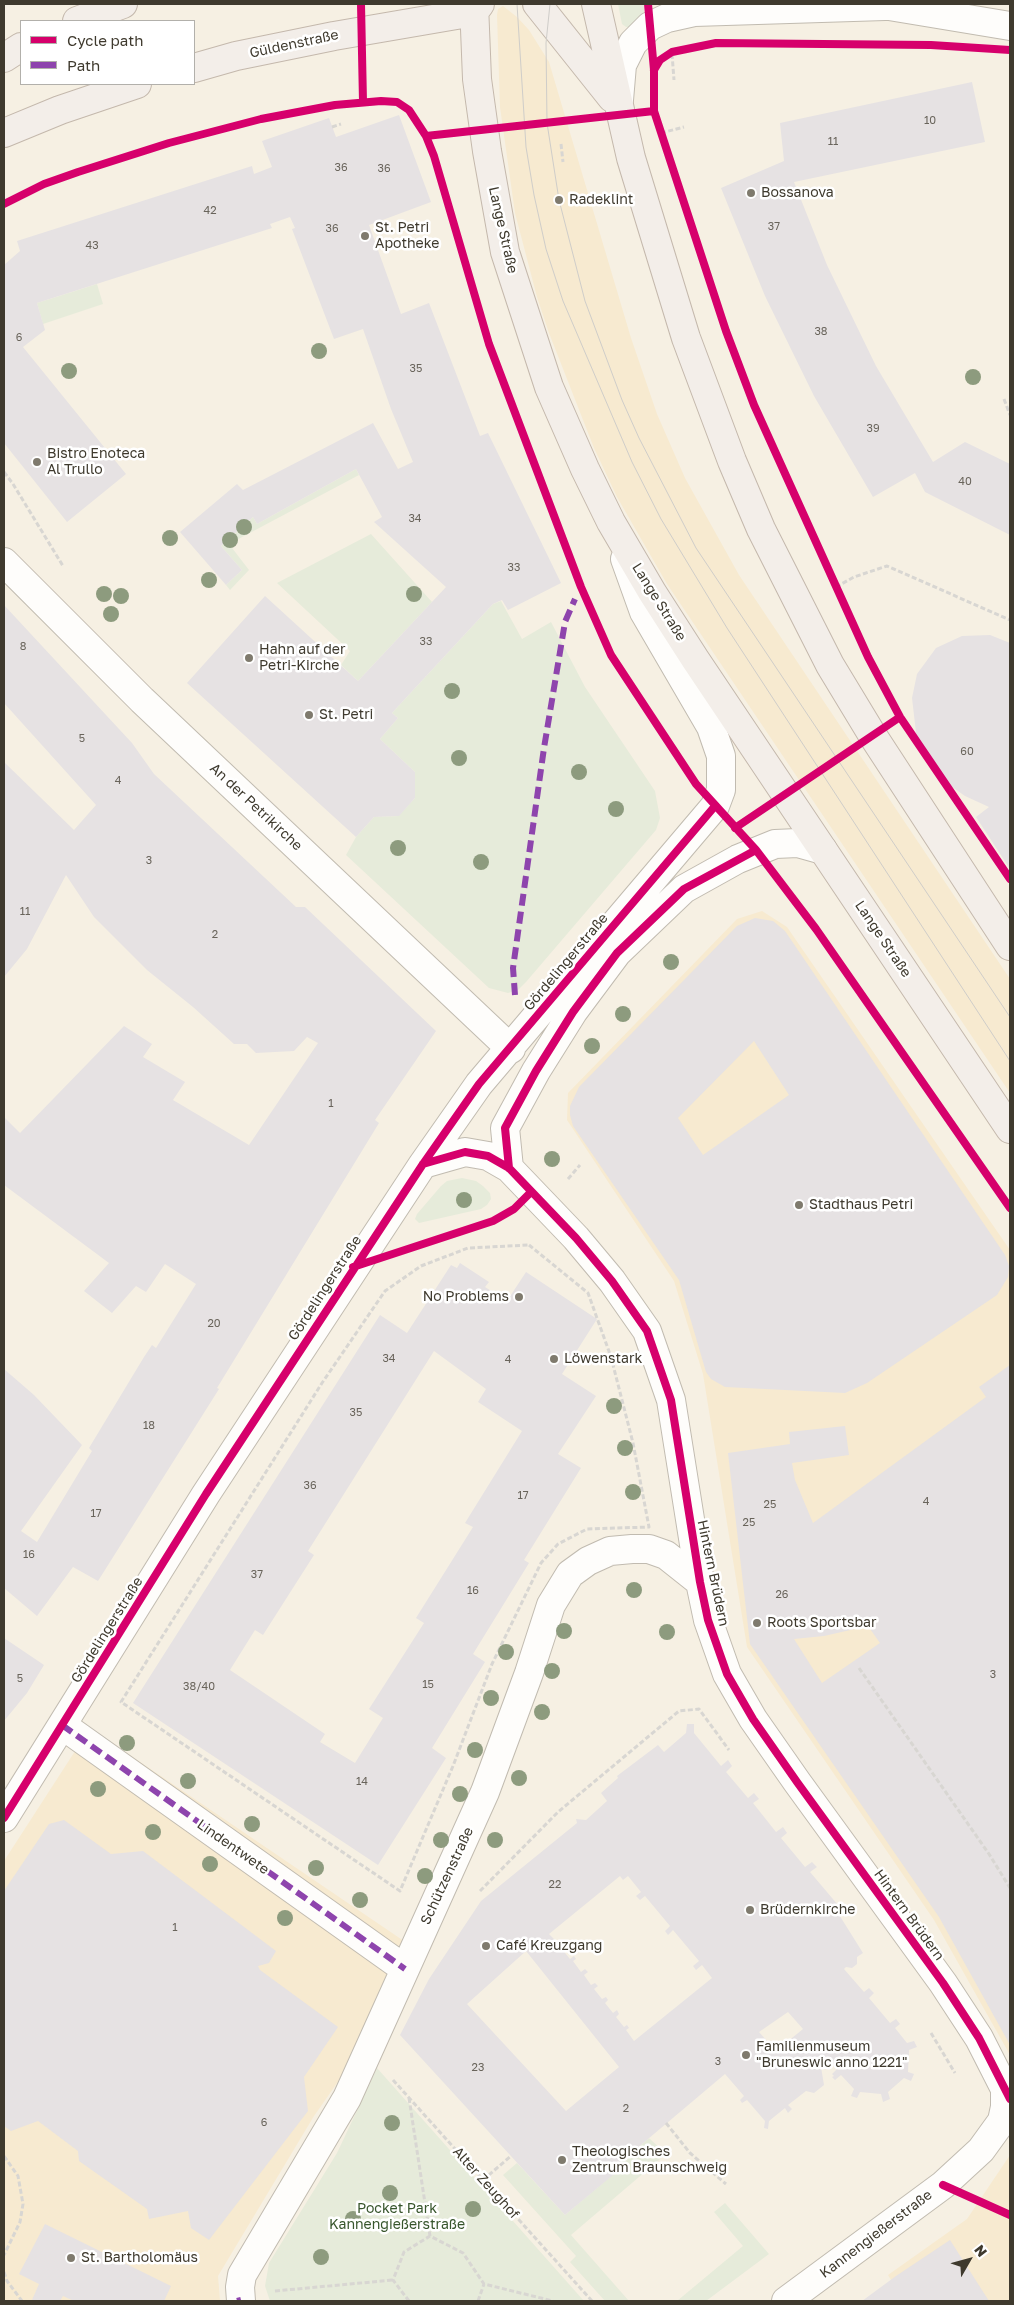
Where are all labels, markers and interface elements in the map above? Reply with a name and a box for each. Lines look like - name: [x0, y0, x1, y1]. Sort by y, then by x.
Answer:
- legend: [20, 20, 195, 85]
- street label: Güldenstraße: [248, 26, 340, 62]
- text: Cycle path: [67, 31, 143, 49]
- text: Path: [67, 56, 100, 74]
- house number: 10: [924, 114, 936, 128]
- house number: 11: [828, 135, 838, 149]
- house number: 36: [334, 161, 348, 175]
- house number: 36: [377, 162, 391, 176]
- street label: Lange Straße: [485, 185, 521, 275]
- place label: Bossanova: [761, 185, 834, 201]
- marker: Bossanova: [745, 187, 757, 199]
- place label: Radeklint: [569, 192, 633, 208]
- marker: Radeklint: [553, 194, 565, 206]
- house number: 42: [203, 204, 217, 218]
- place label: St. Petri Apotheke: [375, 220, 439, 252]
- house number: 37: [768, 220, 780, 234]
- house number: 36: [325, 222, 339, 236]
- marker: St. Petri Apotheke: [359, 230, 371, 242]
- house number: 43: [85, 239, 99, 253]
- house number: 38: [814, 325, 828, 339]
- house number: 6: [16, 331, 22, 345]
- house number: 35: [410, 362, 422, 376]
- house number: 39: [866, 422, 880, 436]
- place label: Bistro Enoteca Al Trullo: [47, 446, 145, 478]
- marker: Bistro Enoteca Al Trullo: [31, 456, 43, 468]
- house number: 40: [958, 475, 972, 489]
- house number: 34: [408, 512, 422, 526]
- street label: Lange Straße: [628, 560, 690, 644]
- house number: 33: [508, 561, 520, 575]
- house number: 33: [420, 635, 432, 649]
- house number: 8: [20, 640, 26, 654]
- place label: Hahn auf der Petri-Kirche: [259, 642, 345, 674]
- marker: Hahn auf der Petri-Kirche: [243, 652, 255, 664]
- place label: St. Petri: [319, 707, 373, 723]
- marker: St. Petri: [303, 709, 315, 721]
- house number: 5: [79, 732, 85, 746]
- house number: 60: [960, 745, 974, 759]
- street label: An der Petrikirche: [206, 760, 306, 854]
- house number: 4: [115, 774, 121, 788]
- house number: 3: [146, 854, 152, 868]
- street label: Lange Straße: [851, 898, 915, 980]
- house number: 11: [20, 905, 30, 919]
- street label: Gördelingerstraße: [520, 910, 612, 1014]
- house number: 2: [212, 928, 218, 942]
- house number: 1: [328, 1097, 334, 1111]
- place label: Stadthaus Petri: [809, 1197, 913, 1213]
- marker: Stadthaus Petri: [793, 1199, 805, 1211]
- street label: Gördelingerstraße: [285, 1232, 365, 1344]
- place label: No Problems: [423, 1289, 509, 1305]
- marker: No Problems: [513, 1291, 525, 1303]
- house number: 20: [207, 1317, 221, 1331]
- place label: Löwenstark: [564, 1351, 642, 1367]
- house number: 34: [382, 1352, 396, 1366]
- house number: 4: [505, 1353, 511, 1367]
- marker: Löwenstark: [548, 1353, 560, 1365]
- house number: 35: [350, 1406, 362, 1420]
- house number: 18: [143, 1419, 155, 1433]
- house number: 36: [303, 1479, 317, 1493]
- house number: 17: [517, 1489, 529, 1503]
- house number: 4: [923, 1495, 929, 1509]
- house number: 25: [764, 1498, 776, 1512]
- house number: 17: [90, 1507, 102, 1521]
- house number: 25: [743, 1516, 755, 1530]
- street label: Hintern Brüdern: [694, 1518, 732, 1628]
- house number: 16: [23, 1548, 35, 1562]
- house number: 37: [251, 1568, 263, 1582]
- street label: Gördelingerstraße: [68, 1574, 146, 1686]
- house number: 16: [467, 1584, 479, 1598]
- house number: 26: [775, 1588, 789, 1602]
- place label: Roots Sportsbar: [767, 1615, 876, 1631]
- marker: Roots Sportsbar: [751, 1617, 763, 1629]
- house number: 3: [990, 1668, 996, 1682]
- house number: 5: [17, 1672, 23, 1686]
- house number: 15: [422, 1678, 434, 1692]
- house number: 38/40: [183, 1680, 215, 1694]
- house number: 14: [356, 1775, 368, 1789]
- street label: Lindentwete: [194, 1816, 272, 1878]
- street label: Schützenstraße: [417, 1824, 477, 1928]
- street label: Hintern Brüdern: [870, 1866, 948, 1964]
- house number: 22: [549, 1878, 561, 1892]
- place label: Brüdernkirche: [760, 1902, 855, 1918]
- marker: Brüdernkirche: [744, 1904, 756, 1916]
- house number: 1: [172, 1921, 178, 1935]
- place label: Café Kreuzgang: [496, 1938, 602, 1954]
- marker: Café Kreuzgang: [480, 1940, 492, 1952]
- place label: Familienmuseum "Bruneswic anno 1221": [756, 2039, 907, 2072]
- marker: Familienmuseum "Bruneswic anno 1221": [740, 2049, 752, 2061]
- house number: 3: [715, 2055, 721, 2069]
- house number: 23: [472, 2061, 484, 2075]
- house number: 2: [623, 2102, 629, 2116]
- house number: 6: [261, 2116, 267, 2130]
- street label: Alter Zeughof: [449, 2143, 523, 2223]
- place label: Theologisches Zentrum Braunschweig: [572, 2144, 727, 2176]
- marker: Theologisches Zentrum Braunschweig: [556, 2154, 568, 2166]
- street label: Kannengießerstraße: [817, 2186, 935, 2282]
- park label: Pocket Park Kannengießerstraße: [329, 2201, 465, 2234]
- north arrow: [944, 2235, 994, 2285]
- text: N: [971, 2241, 991, 2260]
- place label: St. Bartholomäus: [81, 2250, 198, 2266]
- marker: St. Bartholomäus: [65, 2252, 77, 2264]

